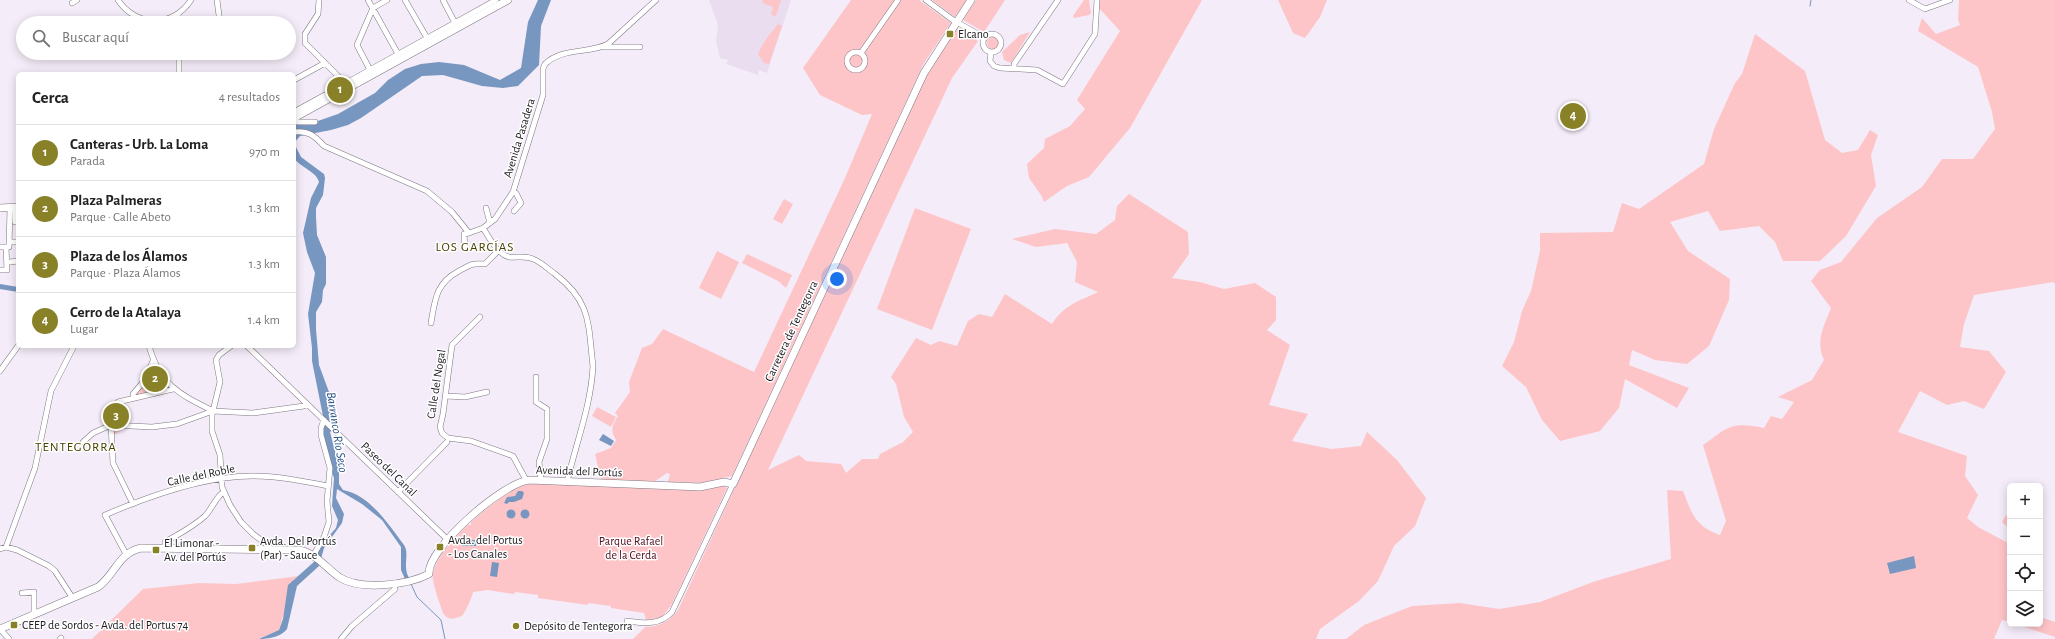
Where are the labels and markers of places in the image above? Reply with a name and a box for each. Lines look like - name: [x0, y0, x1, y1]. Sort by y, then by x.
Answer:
- place label: Elcano: [958, 28, 989, 40]
- marker: Elcano: [945, 29, 955, 39]
- pin: 1: [327, 75, 353, 105]
- pin: 4: [1560, 101, 1586, 131]
- pin: 2: [142, 364, 168, 394]
- pin: 3: [103, 401, 129, 431]
- place label: Avda. del Portus - Los Canales: [448, 534, 523, 560]
- place label: Avda. Del Portús (Par) - Sauce: [260, 535, 336, 561]
- place label: El Limonar - Av. del Portús: [164, 537, 226, 563]
- marker: Avda. del Portus - Los Canales: [435, 542, 445, 552]
- marker: Avda. Del Portús (Par) - Sauce: [247, 543, 257, 553]
- marker: El Limonar - Av. del Portús: [151, 545, 161, 555]
- place label: CEEP de Sordos - Avda. del Portus 74: [22, 619, 189, 631]
- marker: CEEP de Sordos - Avda. del Portus 74: [9, 620, 19, 630]
- place label: Depósito de Tentegorra: [524, 620, 633, 632]
- marker: Depósito de Tentegorra: [511, 621, 521, 631]

